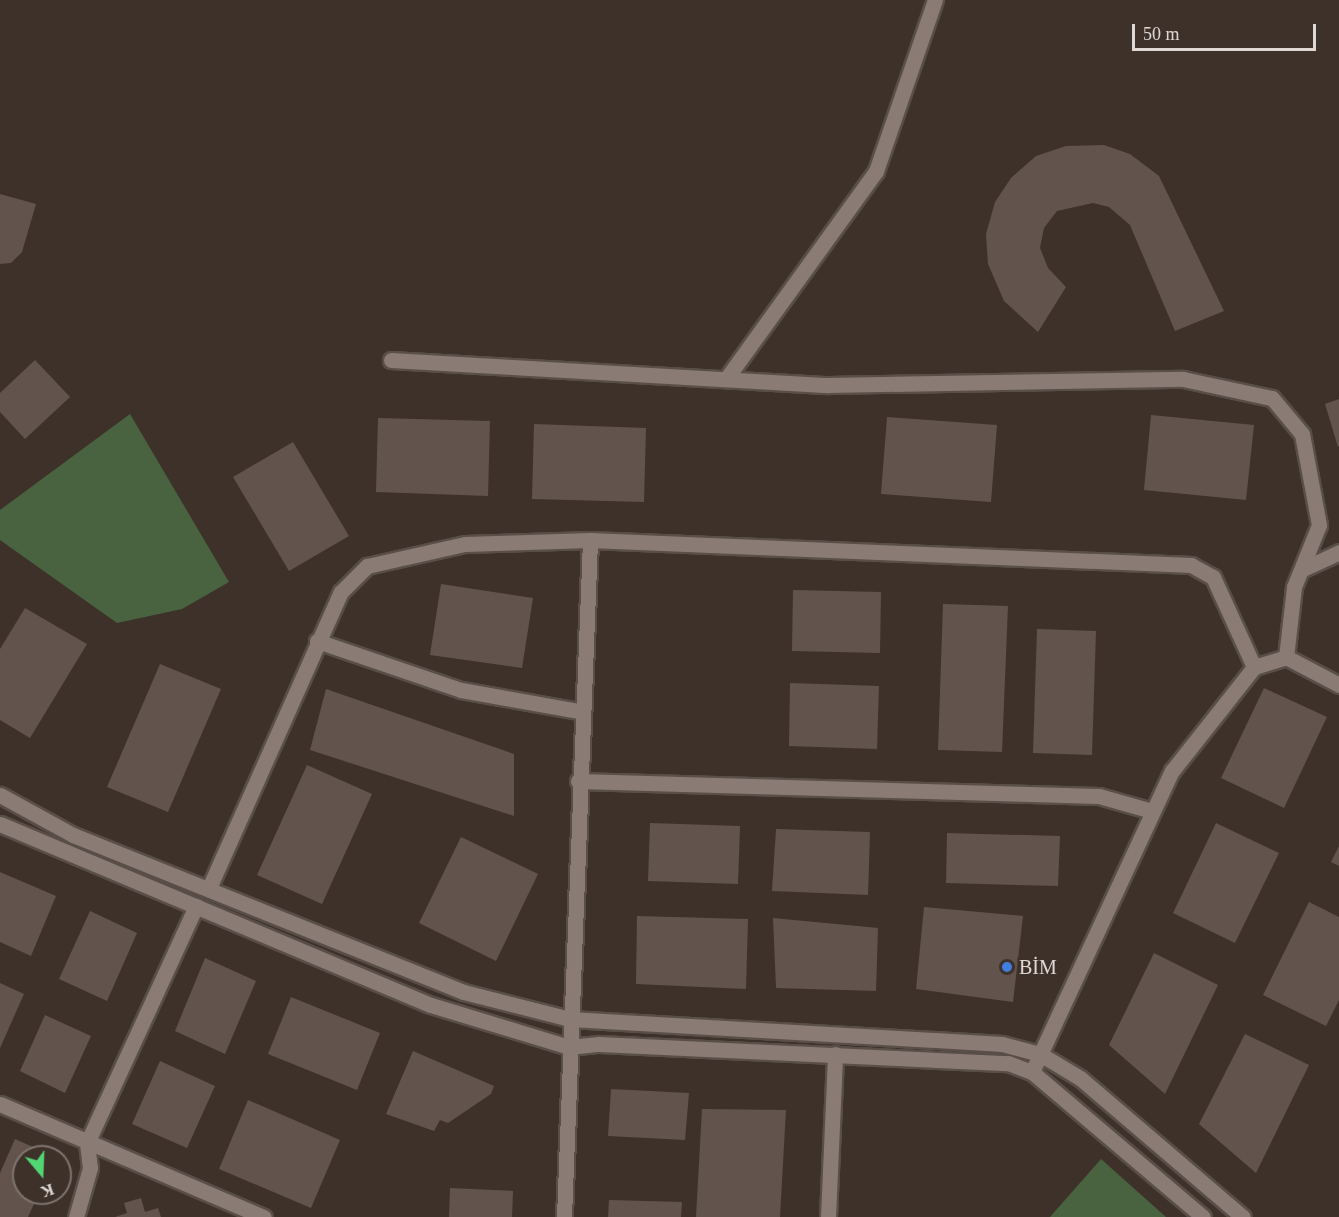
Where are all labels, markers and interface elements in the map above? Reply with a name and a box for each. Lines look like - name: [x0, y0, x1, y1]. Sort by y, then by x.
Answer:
- scale bar: [1135, 12, 1320, 50]
- text: 50 m: [1143, 24, 1180, 44]
- place label: BİM: [1019, 955, 1057, 979]
- marker: BİM: [1000, 960, 1014, 974]
- north arrow: [12, 1145, 72, 1205]
- text: K: [39, 1181, 56, 1201]

